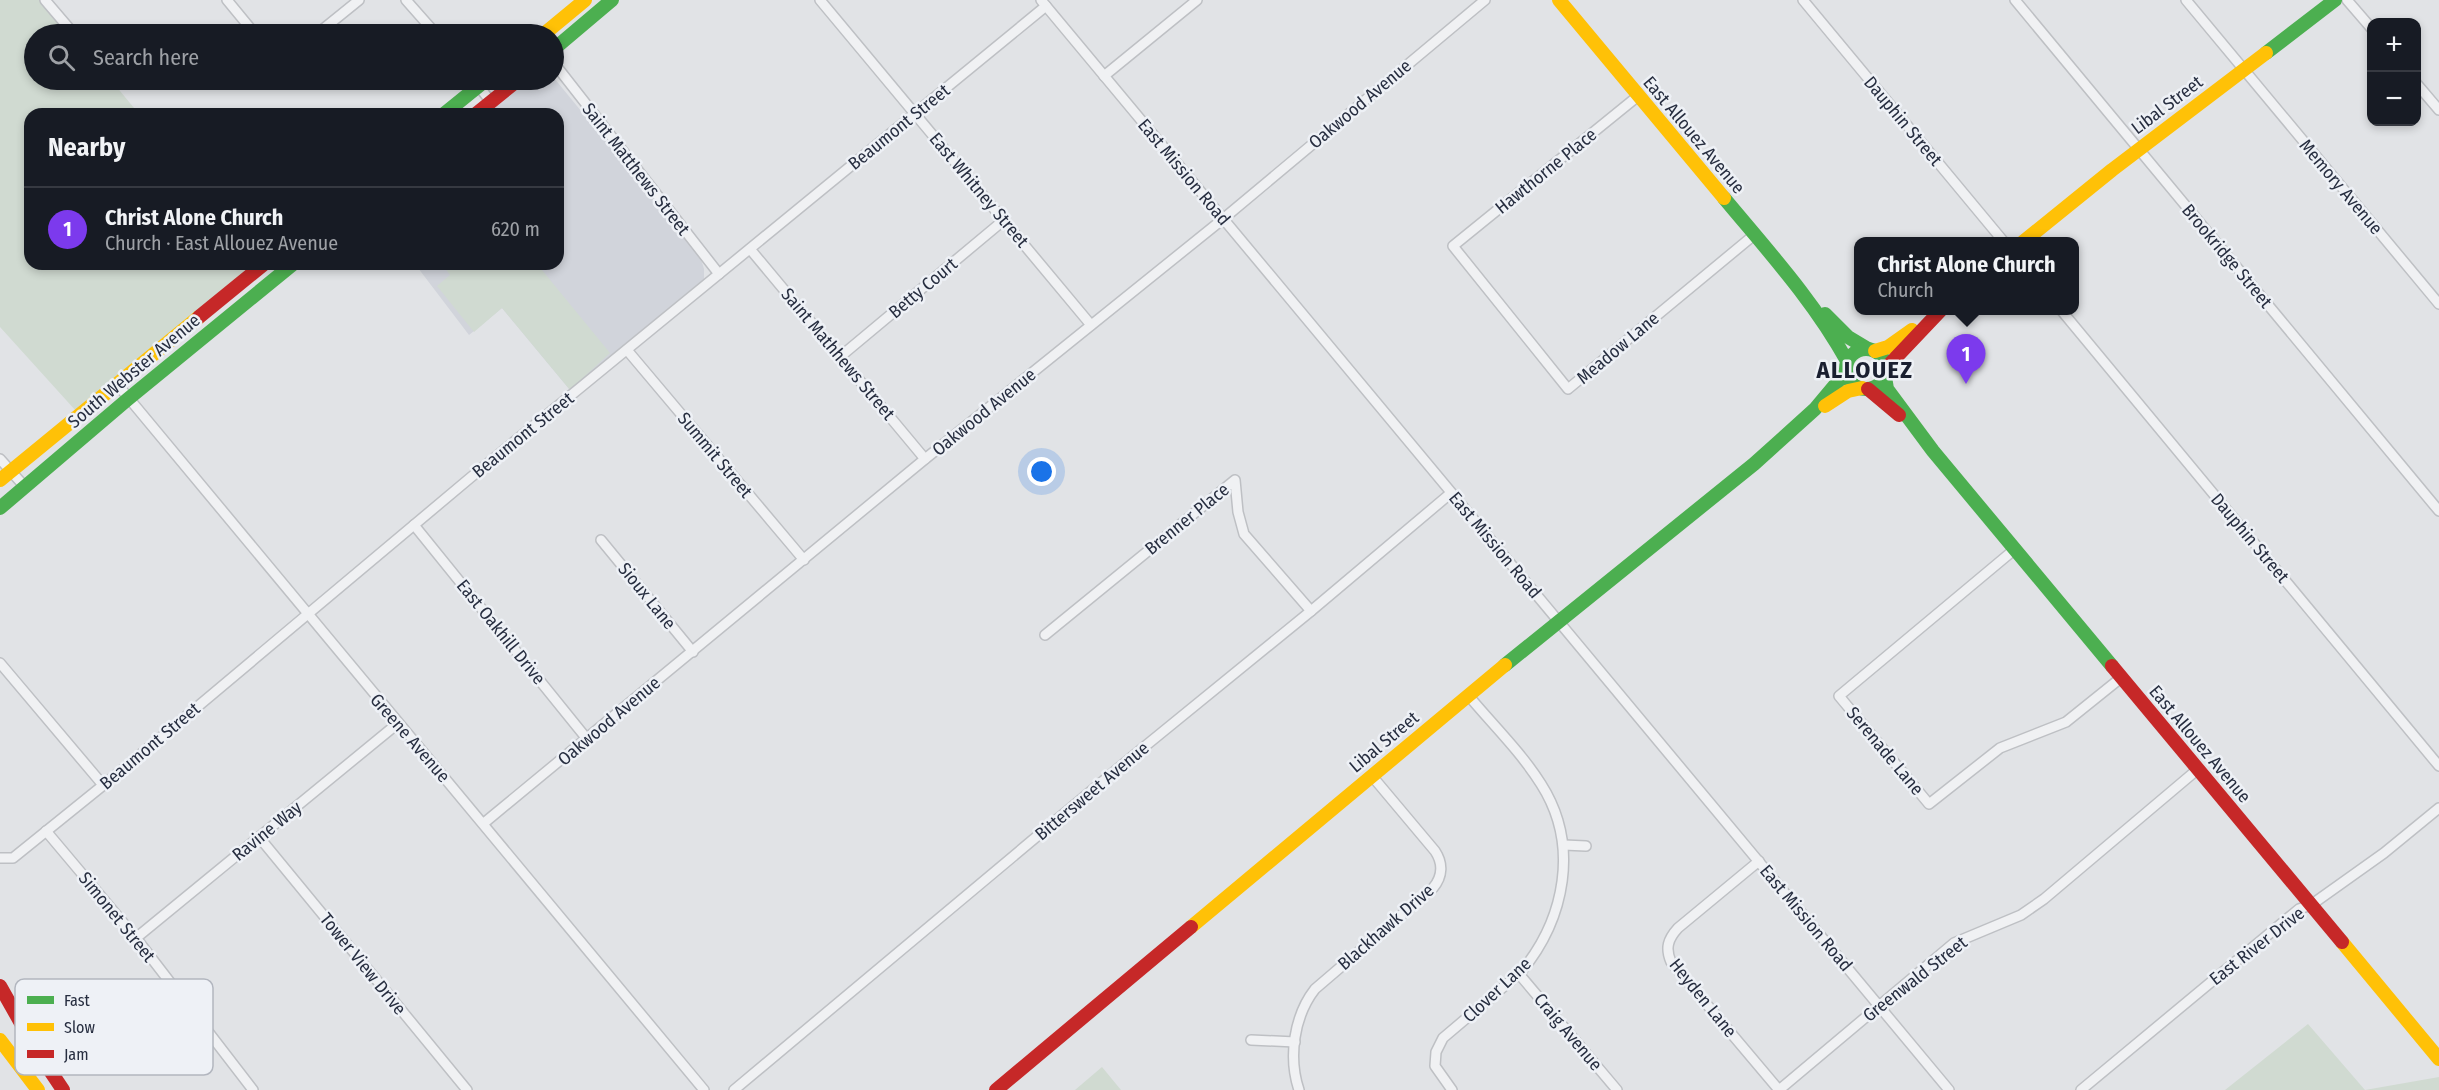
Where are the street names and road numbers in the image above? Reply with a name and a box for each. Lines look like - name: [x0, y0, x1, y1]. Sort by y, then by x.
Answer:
- street label: Oakwood Avenue: [1304, 55, 1416, 153]
- street label: Libal Street: [2127, 71, 2207, 139]
- street label: East Allouez Avenue: [1638, 72, 1750, 198]
- street label: Dauphin Street: [1859, 72, 1947, 170]
- street label: Beaumont Street: [844, 79, 954, 175]
- street label: Saint Matthews Street: [578, 99, 694, 240]
- street label: East Mission Road: [1133, 114, 1235, 230]
- street label: Hawthorne Place: [1491, 123, 1601, 219]
- street label: East Whitney Street: [925, 128, 1033, 252]
- street label: Memory Avenue: [2295, 135, 2387, 239]
- street label: Brookridge Street: [2177, 200, 2277, 313]
- street label: Betty Court: [884, 253, 962, 323]
- street label: Saint Mathhews Street: [776, 284, 900, 424]
- street label: Meadow Lane: [1572, 307, 1664, 389]
- street label: South Webster Avenue: [63, 309, 205, 433]
- street label: Oakwood Avenue: [928, 363, 1040, 461]
- street label: Beaumont Street: [468, 387, 578, 483]
- street label: Summit Street: [673, 408, 757, 502]
- street label: Brenner Place: [1140, 478, 1234, 560]
- street label: East Mission Road: [1444, 487, 1546, 603]
- street label: Dauphin Street: [2206, 489, 2294, 587]
- street label: Sioux Lane: [613, 558, 681, 634]
- street label: East Oakhill Drive: [452, 575, 550, 689]
- street label: Oakwood Avenue: [553, 672, 665, 770]
- street label: East Allouez Avenue: [2144, 681, 2256, 807]
- street label: Greene Avenue: [365, 689, 455, 787]
- street label: Beaumont Street: [95, 698, 205, 794]
- street label: Serenade Lane: [1842, 702, 1928, 800]
- street label: Libal Street: [1345, 707, 1423, 777]
- street label: Bittersweet Avenue: [1030, 737, 1154, 845]
- street label: Ravine Way: [228, 796, 306, 866]
- street label: East Mission Road: [1755, 860, 1857, 976]
- street label: Simonet Street: [74, 868, 160, 967]
- street label: Blackhawk Drive: [1333, 879, 1439, 975]
- street label: East River Drive: [2205, 902, 2309, 990]
- street label: Tower View Drive: [315, 909, 411, 1019]
- street label: Greenwald Street: [1858, 931, 1972, 1027]
- street label: Clover Lane: [1458, 953, 1536, 1027]
- street label: Heyden Lane: [1665, 954, 1742, 1042]
- street label: Craig Avenue: [1529, 989, 1607, 1075]

